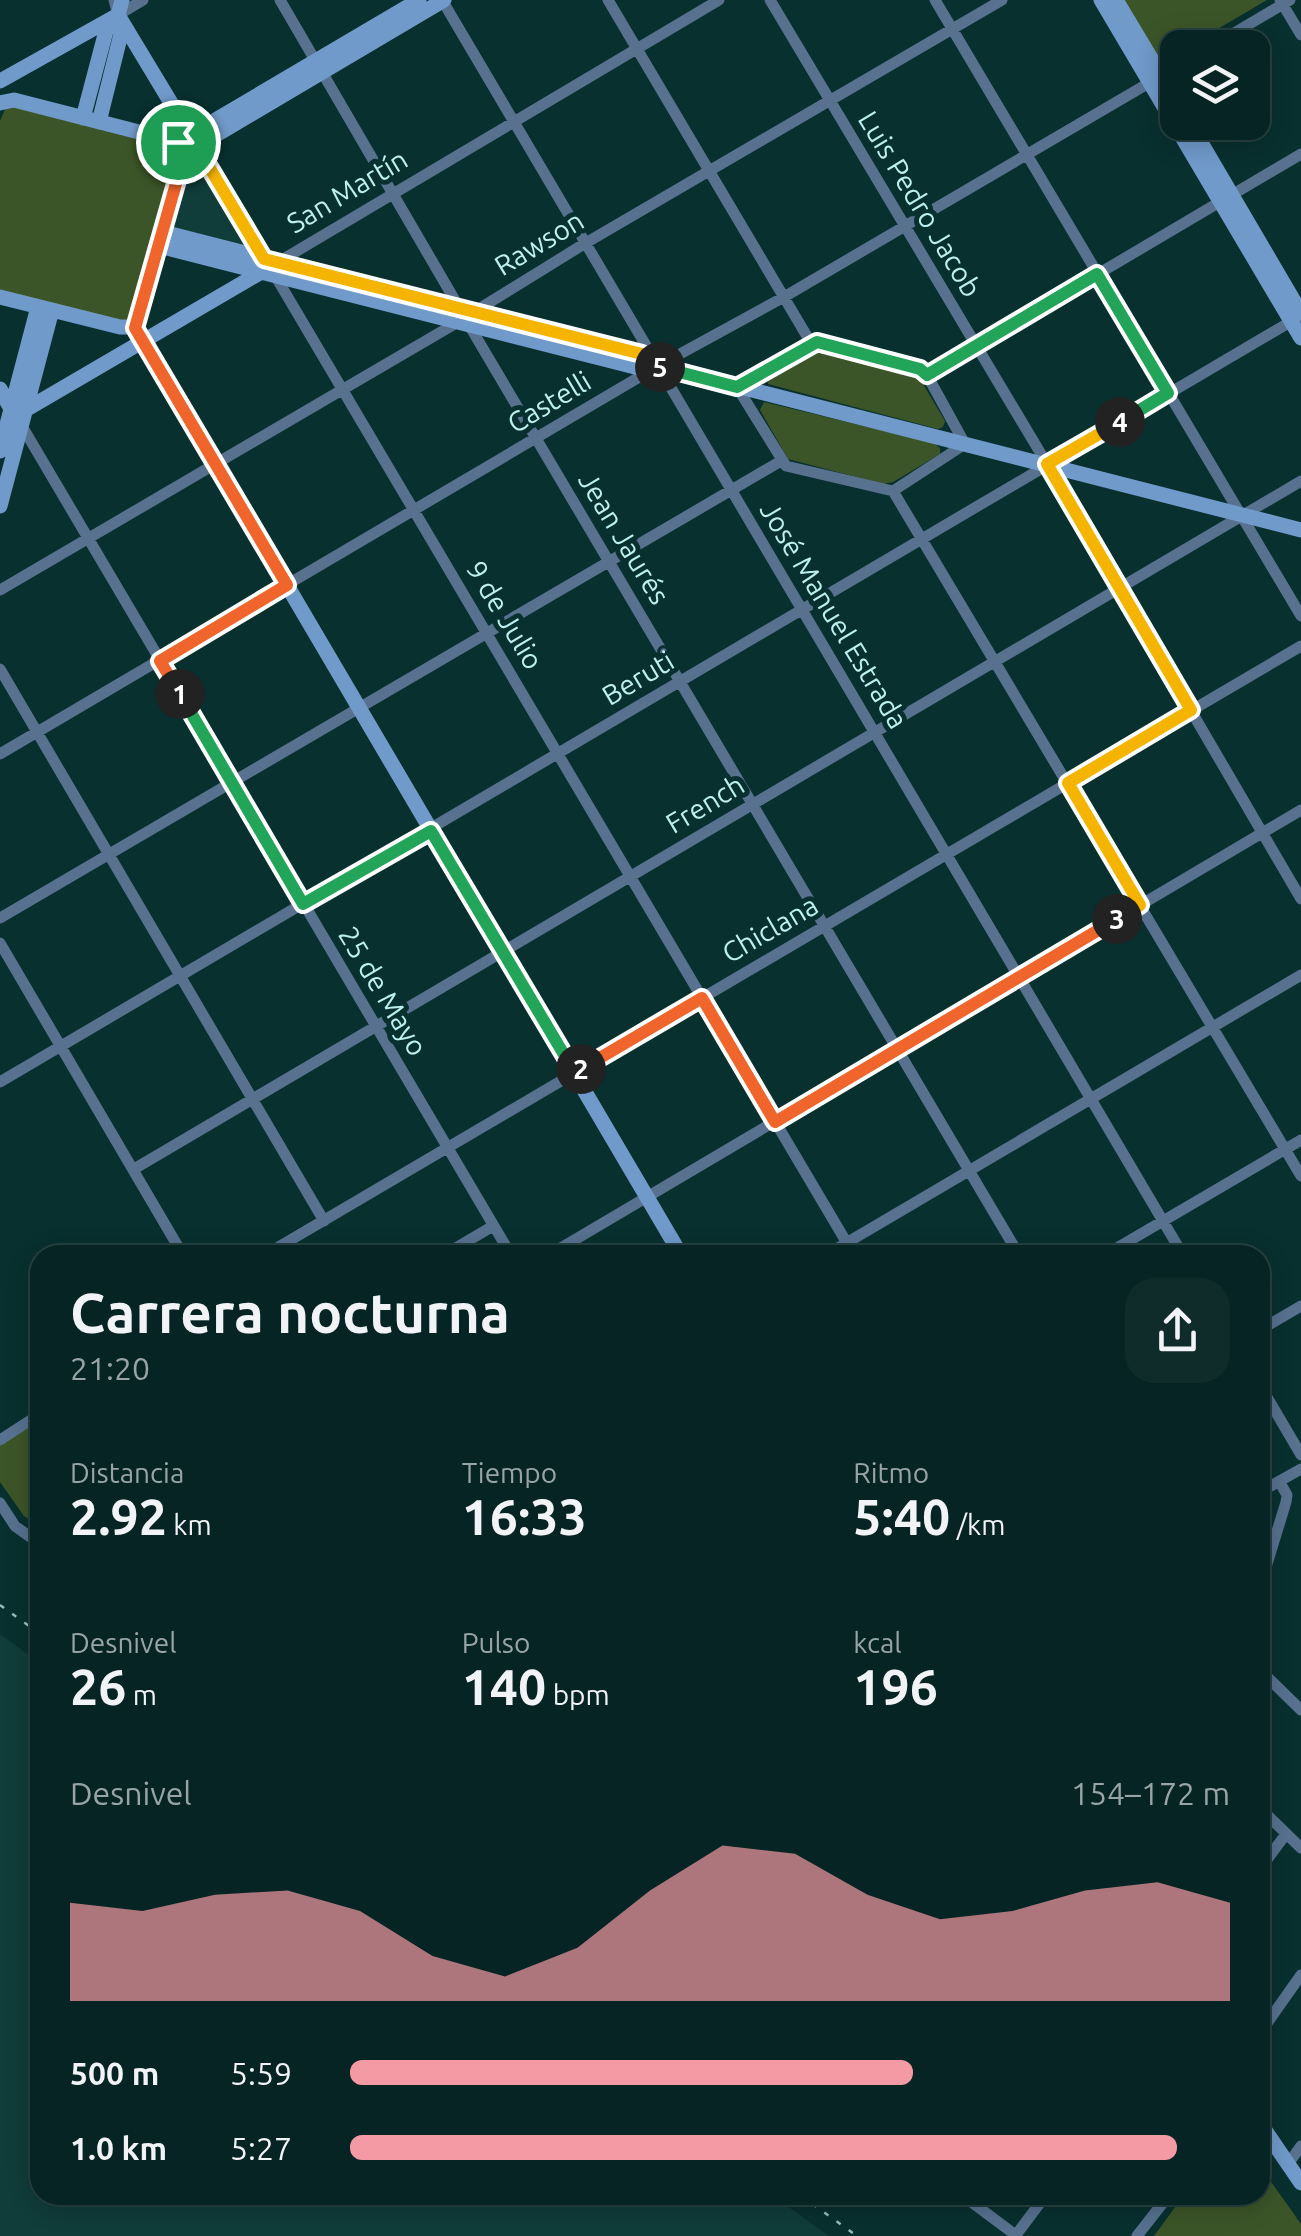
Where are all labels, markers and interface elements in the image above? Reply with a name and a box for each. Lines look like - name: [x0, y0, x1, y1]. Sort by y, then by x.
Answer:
- map controls: [1160, 30, 1270, 140]
- button: layers: [1160, 30, 1270, 140]
- pin: [136, 100, 221, 185]
- street label: Luis Pedro Jacob: [853, 105, 988, 302]
- icon: arrive: [151, 115, 206, 170]
- street label: San Martín: [281, 143, 412, 239]
- street label: Rawson: [489, 204, 589, 281]
- pin: 5: [635, 342, 685, 392]
- text: 5: [652, 351, 668, 382]
- street label: Castelli: [501, 365, 596, 438]
- pin: 4: [1095, 397, 1145, 447]
- text: 4: [1112, 406, 1128, 437]
- street label: Jean Jaurés: [573, 466, 676, 609]
- street label: José Manuel Estrada: [755, 496, 914, 734]
- street label: 9 de Julio: [461, 555, 550, 674]
- street label: Beruti: [596, 644, 679, 711]
- pin: 1: [155, 669, 205, 719]
- text: 1: [172, 678, 188, 709]
- street label: French: [660, 768, 749, 839]
- street label: Chiclana: [716, 889, 823, 968]
- pin: 3: [1092, 894, 1142, 944]
- text: 3: [1109, 903, 1125, 934]
- street label: 25 de Mayo: [333, 921, 434, 1061]
- pin: 2: [556, 1044, 606, 1094]
- text: 2: [573, 1053, 589, 1084]
- button: share: [1125, 1278, 1230, 1383]
- text: Carrera nocturna: [70, 1282, 510, 1343]
- text: 21:20: [70, 1350, 150, 1386]
- text: Distancia: [70, 1457, 184, 1488]
- text: Tiempo: [462, 1457, 557, 1488]
- text: Ritmo: [853, 1457, 929, 1488]
- text: 2.92: [70, 1488, 167, 1544]
- text: 16:33: [462, 1488, 587, 1544]
- text: 5:40: [853, 1488, 950, 1544]
- text: km: [167, 1509, 212, 1540]
- text: /km: [950, 1509, 1005, 1540]
- text: Desnivel: [70, 1627, 177, 1658]
- text: Pulso: [462, 1627, 530, 1658]
- text: kcal: [853, 1627, 902, 1658]
- text: 26: [70, 1658, 126, 1714]
- text: 140: [462, 1658, 546, 1714]
- text: 196: [853, 1658, 938, 1714]
- text: m: [126, 1679, 157, 1710]
- text: bpm: [546, 1679, 610, 1710]
- text: Desnivel: [70, 1775, 192, 1811]
- text: 154–172 m: [1071, 1775, 1230, 1811]
- text: 500 m: [70, 2055, 159, 2091]
- text: 5:59: [230, 2055, 292, 2091]
- text: 1.0 km: [70, 2130, 167, 2166]
- text: 5:27: [230, 2130, 292, 2166]

